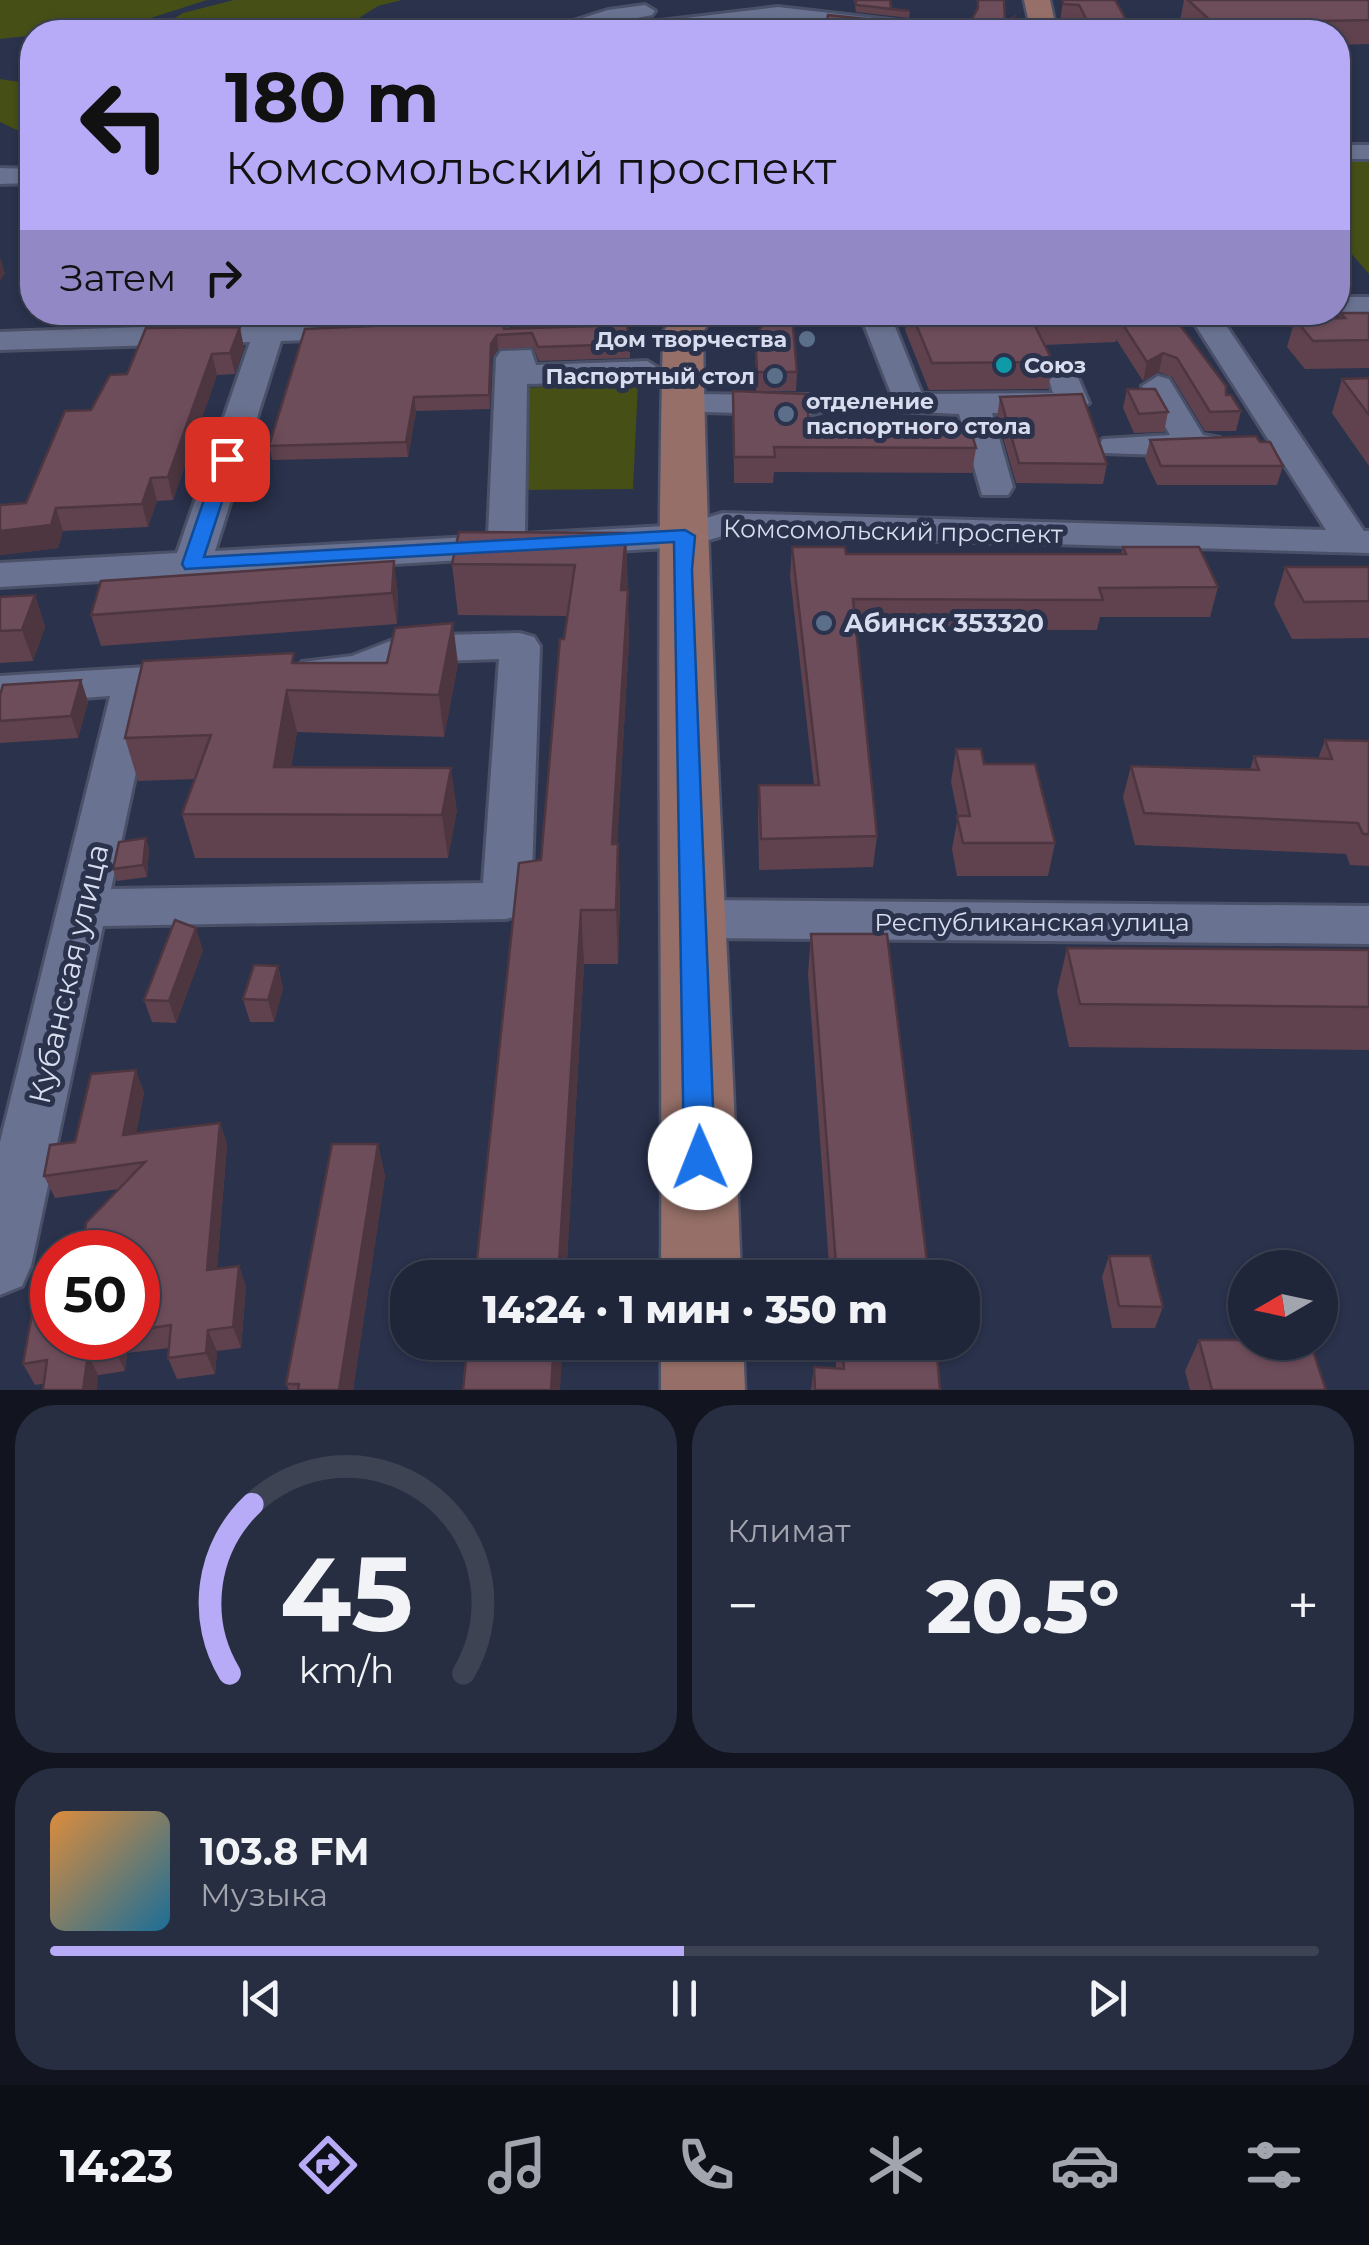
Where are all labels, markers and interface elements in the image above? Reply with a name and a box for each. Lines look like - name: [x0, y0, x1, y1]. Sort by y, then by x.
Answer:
- text: 180 m: [225, 54, 439, 140]
- icon: left: [60, 60, 190, 190]
- text: Комсомольский проспект: [225, 140, 836, 195]
- icon: right: [196, 250, 251, 305]
- text: Затем: [60, 254, 176, 301]
- place label: Дом творчества: [595, 326, 787, 353]
- marker: Дом творчества: [796, 328, 818, 350]
- place label: Союз: [1024, 352, 1086, 379]
- marker: Союз: [993, 354, 1015, 376]
- place label: Паспортный стол: [546, 363, 755, 390]
- marker: Паспортный стол: [764, 365, 786, 387]
- place label: отделение паспортного стола: [806, 388, 1031, 440]
- marker: отделение паспортного стола: [775, 403, 797, 425]
- pin: [185, 417, 270, 502]
- icon: arrive: [200, 432, 255, 487]
- street label: Комсомольский проспект: [723, 513, 1063, 549]
- place label: Абинск 353320: [844, 608, 1044, 638]
- marker: Абинск 353320: [813, 612, 835, 634]
- street label: Кубанская улица: [21, 840, 116, 1107]
- street label: Республиканская улица: [874, 907, 1190, 937]
- position arrow: [648, 1106, 752, 1210]
- speed limit sign: 50: [30, 1230, 160, 1360]
- north arrow: [1228, 1250, 1338, 1360]
- map controls: [1228, 1250, 1338, 1360]
- text: 14:24 · 1 мин · 350 m: [482, 1286, 888, 1333]
- text: Климат: [727, 1511, 850, 1550]
- text: 45: [279, 1530, 413, 1657]
- text: 20.5°: [926, 1560, 1120, 1652]
- text: −: [727, 1572, 759, 1639]
- text: +: [1287, 1572, 1319, 1639]
- text: km/h: [298, 1648, 394, 1692]
- text: 103.8 FM: [200, 1828, 370, 1875]
- text: Музыка: [200, 1875, 328, 1914]
- icon: previous: [234, 1971, 289, 2026]
- icon: pause: [657, 1971, 712, 2026]
- icon: next: [1080, 1971, 1135, 2026]
- icon: directions: [293, 2130, 363, 2200]
- icon: music: [482, 2130, 552, 2200]
- icon: phone: [671, 2130, 741, 2200]
- icon: climate: [861, 2130, 931, 2200]
- icon: car: [1050, 2130, 1120, 2200]
- icon: filters: [1239, 2130, 1309, 2200]
- text: 14:23: [60, 2138, 174, 2193]

